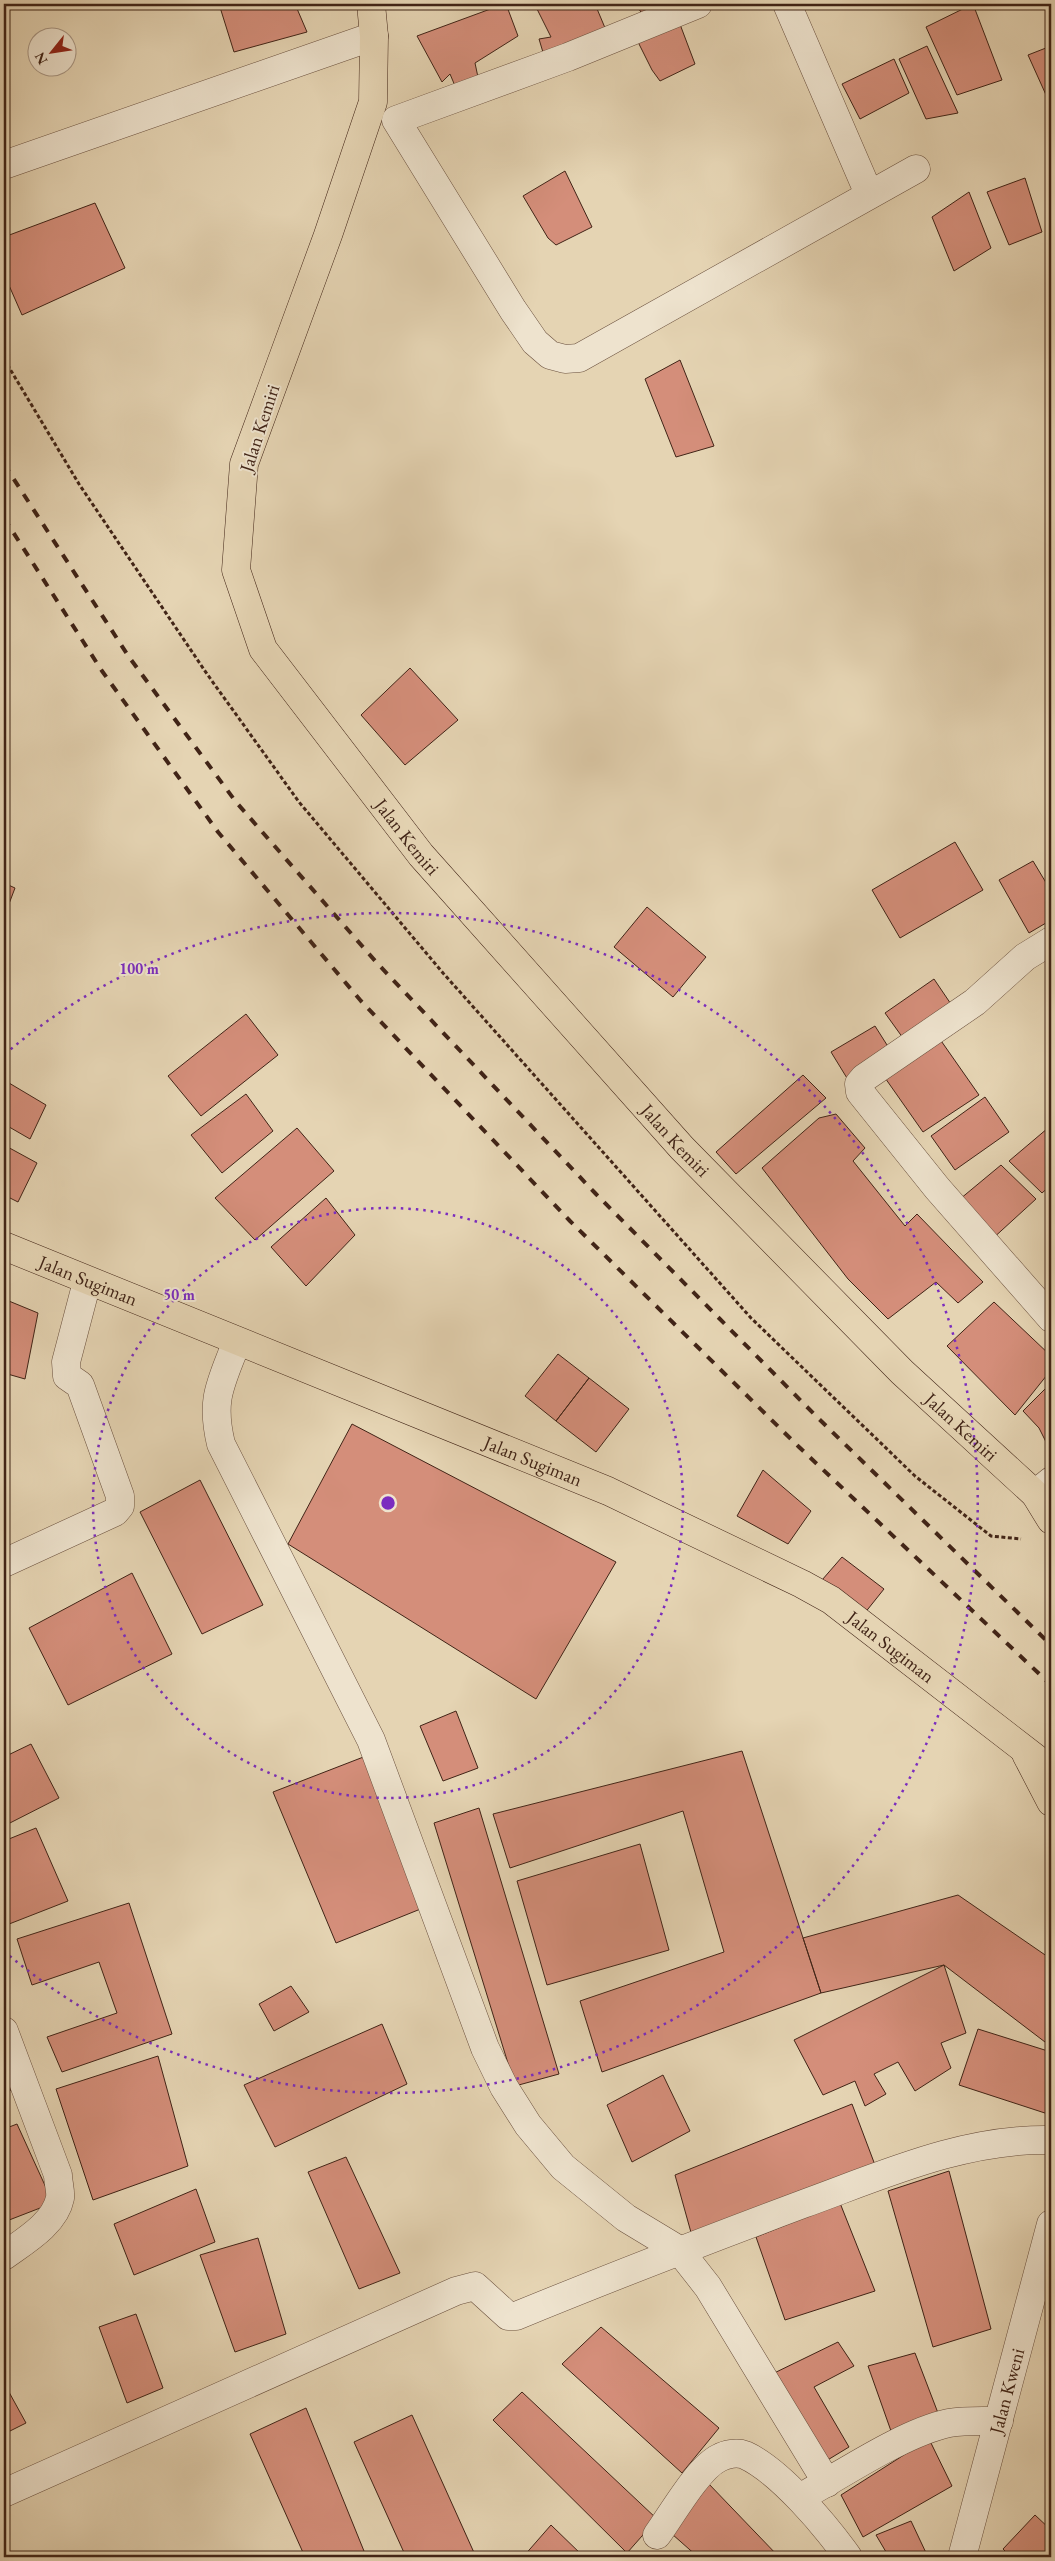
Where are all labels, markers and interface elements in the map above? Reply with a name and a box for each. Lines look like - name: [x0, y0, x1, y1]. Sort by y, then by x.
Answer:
- north arrow: [28, 28, 78, 78]
- text: N: [30, 49, 51, 68]
- street label: Jalan Kemiri: [233, 381, 285, 477]
- street label: Jalan Kemiri: [368, 792, 445, 881]
- text: 100 m: [119, 959, 159, 978]
- street label: Jalan Kemiri: [634, 1097, 715, 1182]
- street label: Jalan Sugiman: [33, 1249, 141, 1312]
- text: 50 m: [163, 1285, 195, 1304]
- street label: Jalan Kemiri: [918, 1386, 1003, 1467]
- street label: Jalan Sugiman: [478, 1429, 586, 1492]
- centre of rings: [379, 1494, 397, 1512]
- street label: Jalan Sugiman: [840, 1604, 940, 1689]
- street label: Jalan Kweni: [983, 2345, 1030, 2438]

